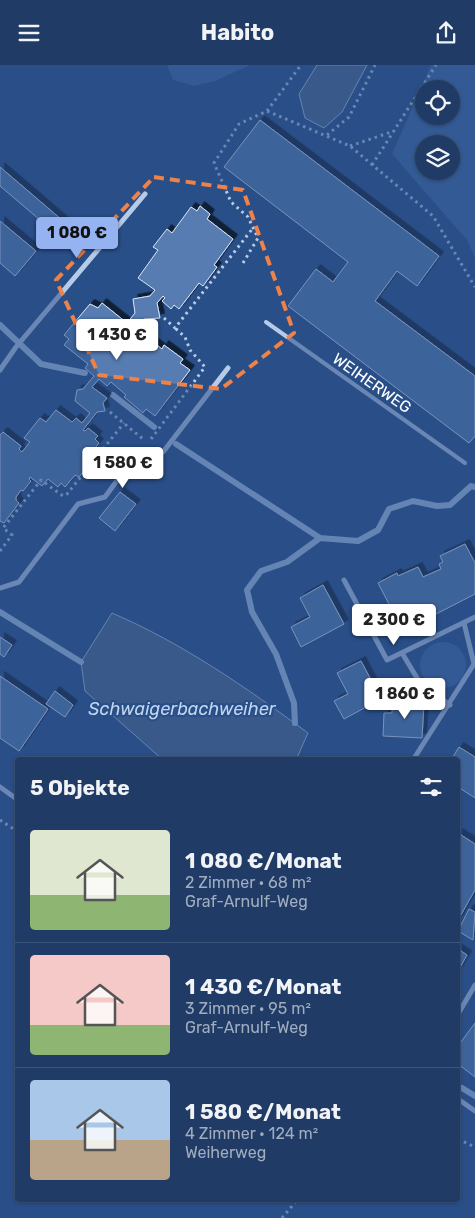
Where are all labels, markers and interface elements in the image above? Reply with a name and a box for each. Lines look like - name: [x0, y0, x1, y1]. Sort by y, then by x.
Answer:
- icon: menu: [15, 19, 43, 47]
- text: Habito: [201, 19, 274, 46]
- icon: share: [432, 19, 460, 47]
- map controls: [415, 80, 460, 180]
- button: locate: [415, 80, 460, 125]
- button: layers: [415, 135, 460, 180]
- pin: 1 080 €: [31, 217, 123, 259]
- text: 1 080 €: [47, 223, 107, 242]
- pin: 1 430 €: [71, 319, 163, 361]
- text: 1 430 €: [87, 325, 147, 344]
- street label: WEIHERWEG: [329, 349, 415, 417]
- pin: 1 580 €: [77, 447, 169, 489]
- text: 1 580 €: [93, 453, 153, 472]
- pin: 2 300 €: [348, 603, 440, 646]
- text: 2 300 €: [363, 610, 425, 629]
- pin: 1 860 €: [359, 677, 451, 720]
- text: 1 860 €: [375, 684, 435, 703]
- water label: Schwaigerbachweiher: [88, 698, 277, 720]
- icon: filters: [417, 773, 445, 801]
- text: 5 Objekte: [30, 775, 130, 800]
- text: 1 080 €/Monat: [185, 848, 342, 873]
- icon: home: [70, 850, 130, 910]
- text: 2 Zimmer · 68 m²: [185, 873, 311, 892]
- text: Graf-Arnulf-Weg: [185, 892, 308, 911]
- text: 1 430 €/Monat: [185, 974, 341, 999]
- icon: home: [70, 975, 130, 1035]
- text: 3 Zimmer · 95 m²: [185, 999, 311, 1018]
- text: Graf-Arnulf-Weg: [185, 1018, 308, 1037]
- text: 1 580 €/Monat: [185, 1099, 341, 1124]
- icon: home: [70, 1100, 130, 1160]
- text: 4 Zimmer · 124 m²: [185, 1124, 318, 1143]
- text: Weiherweg: [185, 1143, 266, 1162]

